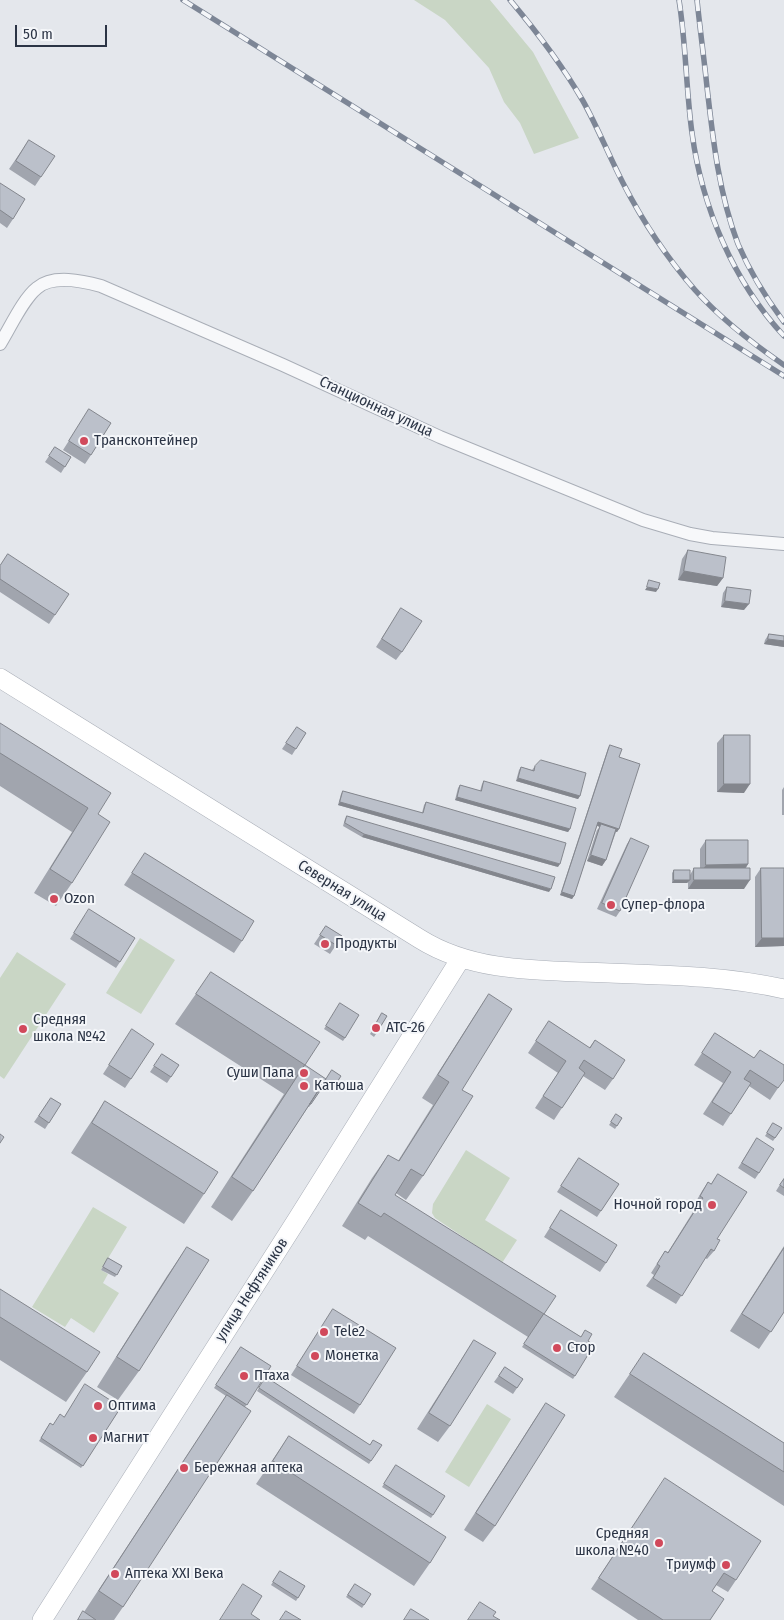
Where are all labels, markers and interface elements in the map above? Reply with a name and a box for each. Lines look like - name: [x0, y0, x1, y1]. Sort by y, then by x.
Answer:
- scale bar: [18, 15, 110, 47]
- text: 50 m: [23, 25, 53, 43]
- street label: Станционная улица: [316, 373, 436, 441]
- place label: Трансконтейнер: [94, 432, 198, 450]
- marker: Трансконтейнер: [78, 435, 90, 447]
- street label: Северная улица: [294, 856, 390, 926]
- place label: Ozon: [64, 890, 95, 908]
- marker: Ozon: [48, 893, 60, 905]
- place label: Супер-флора: [621, 896, 705, 914]
- marker: Супер-флора: [605, 899, 617, 911]
- place label: Продукты: [335, 935, 397, 953]
- marker: Продукты: [319, 938, 331, 950]
- place label: Средняя школа №42: [33, 1011, 106, 1046]
- place label: АТС-26: [386, 1019, 425, 1037]
- marker: АТС-26: [370, 1022, 382, 1034]
- marker: Средняя школа №42: [17, 1023, 29, 1035]
- place label: Суши Папа: [226, 1064, 294, 1082]
- marker: Суши Папа: [298, 1067, 310, 1079]
- place label: Катюша: [314, 1077, 364, 1095]
- marker: Катюша: [298, 1080, 310, 1092]
- place label: Ночной город: [614, 1196, 702, 1214]
- marker: Ночной город: [706, 1199, 718, 1211]
- street label: улица Нефтяников: [212, 1235, 292, 1345]
- place label: Tele2: [334, 1323, 365, 1341]
- marker: Tele2: [318, 1326, 330, 1338]
- place label: Стор: [567, 1339, 595, 1357]
- marker: Стор: [551, 1342, 563, 1354]
- place label: Монетка: [325, 1347, 379, 1365]
- marker: Монетка: [309, 1350, 321, 1362]
- place label: Птаха: [254, 1367, 290, 1385]
- marker: Птаха: [238, 1370, 250, 1382]
- place label: Оптима: [108, 1397, 156, 1415]
- marker: Оптима: [92, 1400, 104, 1412]
- place label: Магнит: [103, 1429, 149, 1447]
- marker: Магнит: [87, 1432, 99, 1444]
- place label: Бережная аптека: [194, 1459, 303, 1477]
- marker: Бережная аптека: [178, 1462, 190, 1474]
- place label: Средняя школа №40: [575, 1525, 649, 1560]
- marker: Средняя школа №40: [653, 1537, 665, 1549]
- place label: Триумф: [666, 1556, 716, 1574]
- marker: Триумф: [720, 1559, 732, 1571]
- place label: Аптека XXI Века: [125, 1565, 224, 1583]
- marker: Аптека XXI Века: [109, 1568, 121, 1580]

